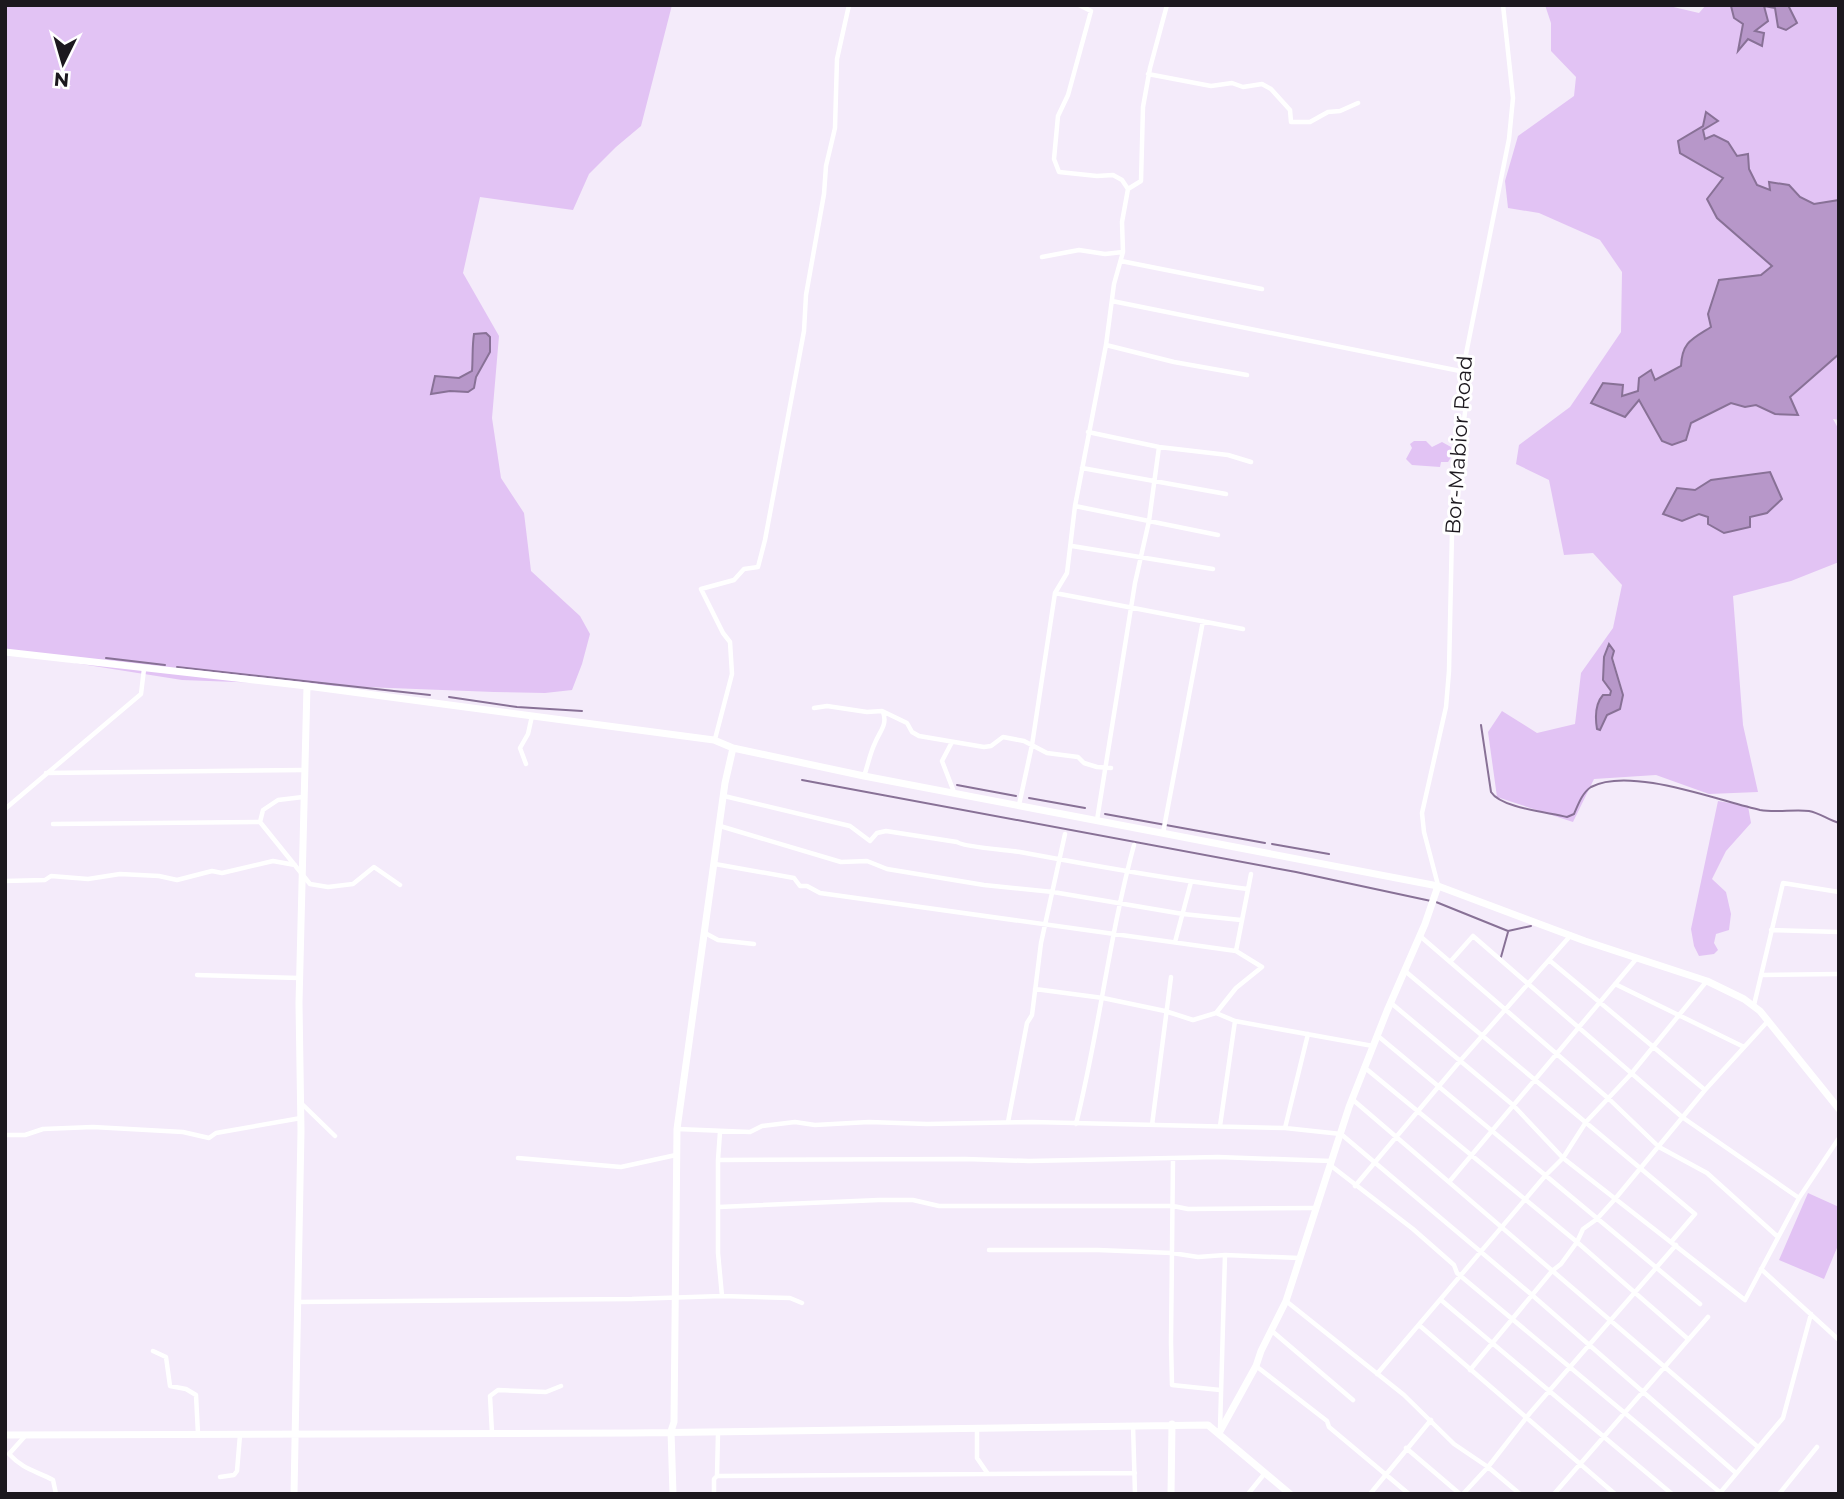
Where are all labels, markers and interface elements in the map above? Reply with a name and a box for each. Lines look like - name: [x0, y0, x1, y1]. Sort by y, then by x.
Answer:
- north arrow: [28, 28, 98, 98]
- text: N: [53, 67, 70, 92]
- street label: Bor-Mabior Road: [1440, 355, 1477, 535]

